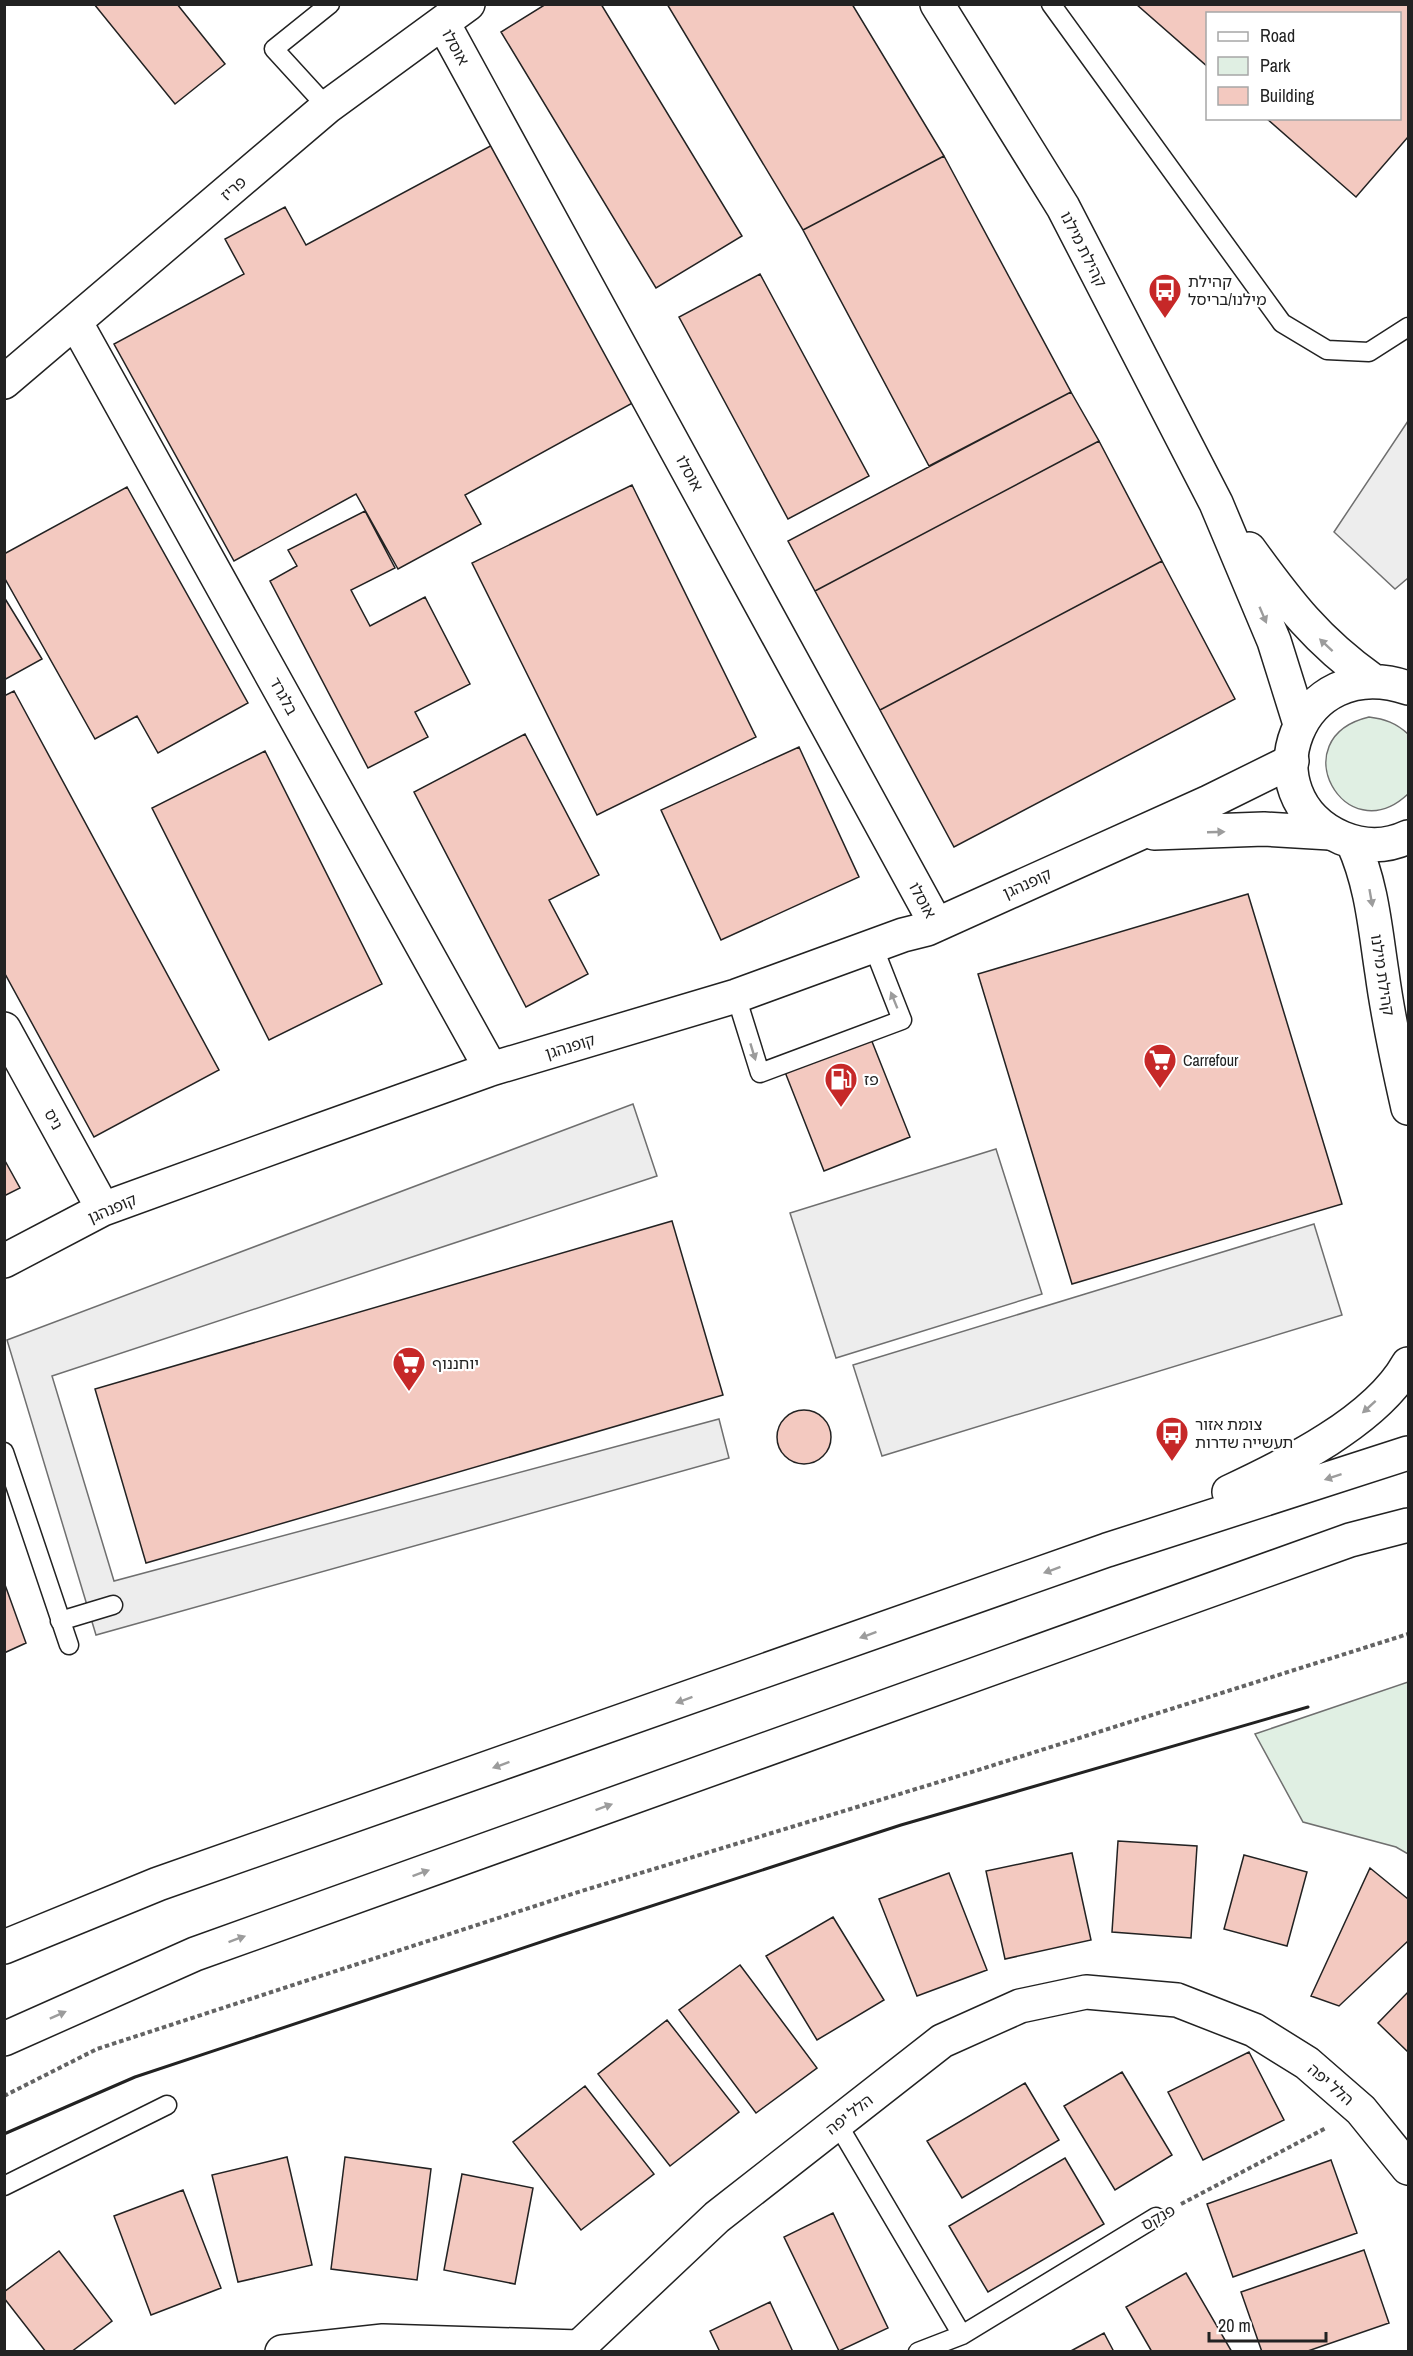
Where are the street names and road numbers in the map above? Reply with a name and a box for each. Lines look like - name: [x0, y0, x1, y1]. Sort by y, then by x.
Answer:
- street label: אוסלו: [437, 25, 475, 69]
- street label: פריז: [215, 171, 251, 205]
- street label: קהילת מילנו: [1056, 207, 1112, 291]
- street label: אוסלו: [671, 451, 709, 495]
- street label: בלגרד: [265, 673, 303, 719]
- street label: קופנהגן: [999, 862, 1055, 904]
- street label: אוסלו: [904, 878, 942, 922]
- street label: קהילת מילנו: [1366, 933, 1400, 1017]
- street label: קופנהגן: [542, 1028, 598, 1064]
- street label: ניס: [39, 1105, 69, 1133]
- street label: קופנהגן: [84, 1188, 140, 1228]
- street label: הלל יפה: [1303, 2058, 1359, 2110]
- street label: הלל יפה: [821, 2089, 877, 2139]
- street label: פנקס: [1137, 2199, 1179, 2235]

